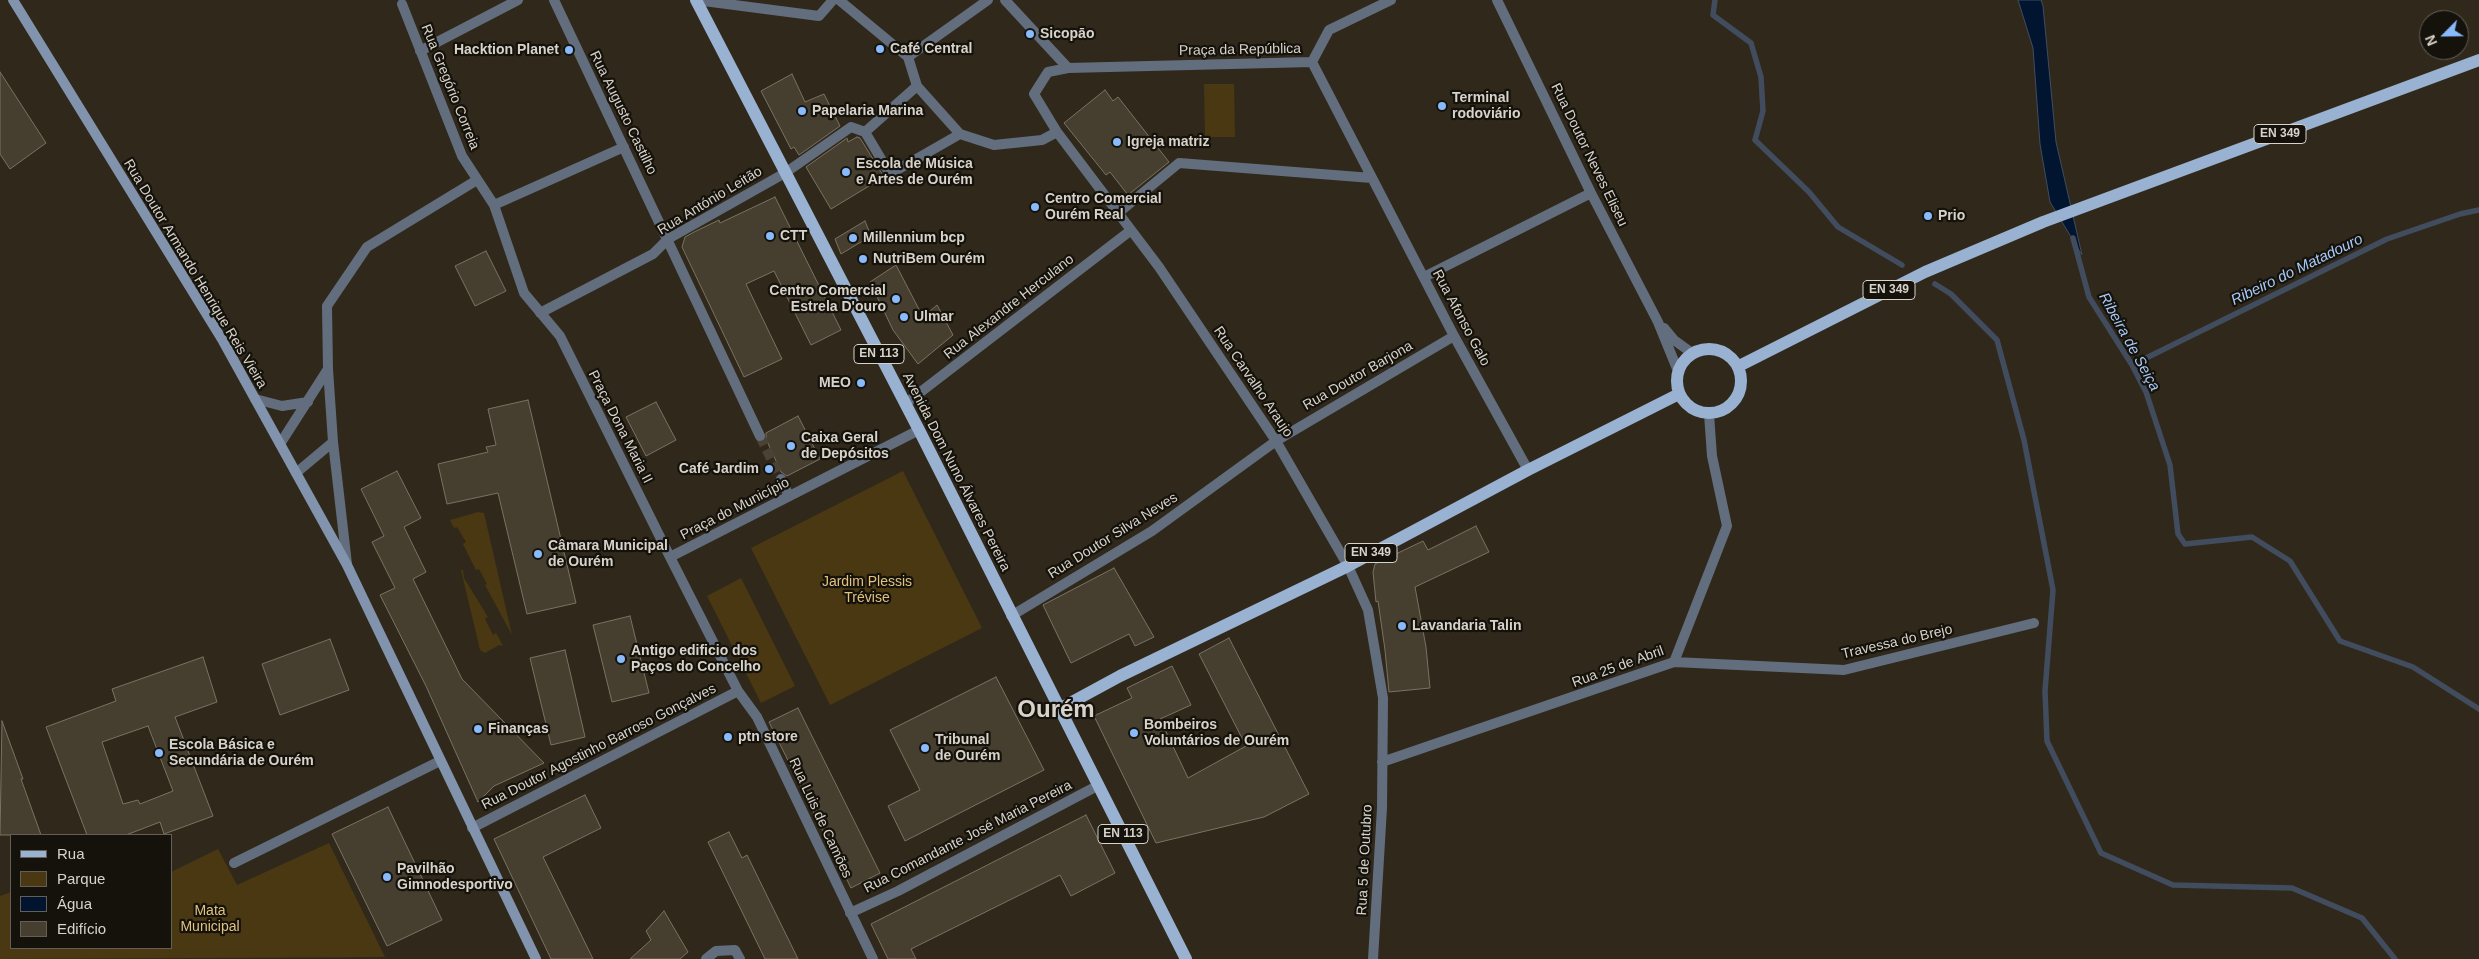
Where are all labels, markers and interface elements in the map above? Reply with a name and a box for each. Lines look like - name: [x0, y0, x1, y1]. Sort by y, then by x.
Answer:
- north arrow: [2419, 10, 2469, 60]
- street label: Rua Gregório Correia: [417, 22, 483, 152]
- place label: Sicopāo: [1040, 26, 1094, 42]
- marker: Sicopāo: [1024, 28, 1036, 40]
- text: N: [2422, 33, 2440, 48]
- place label: Café Central: [890, 41, 972, 57]
- street label: Praça da República: [1179, 41, 1301, 59]
- place label: Hacktion Planet: [454, 42, 559, 58]
- marker: Café Central: [874, 43, 886, 55]
- marker: Hacktion Planet: [563, 44, 575, 56]
- street label: Rua Augusto Castilho: [586, 48, 660, 178]
- street label: Rua Doutor Neves Eliseu: [1547, 81, 1631, 229]
- place label: Terminal rodoviário: [1452, 90, 1520, 122]
- marker: Terminal rodoviário: [1436, 100, 1448, 112]
- place label: Papelaria Marina: [812, 103, 923, 119]
- marker: Papelaria Marina: [796, 105, 808, 117]
- road number: EN 349: [2254, 125, 2306, 144]
- place label: Igreja matriz: [1127, 134, 1209, 150]
- marker: Igreja matriz: [1111, 136, 1123, 148]
- street label: Rua Doutor Armando Henrique Reis Vieira: [120, 156, 270, 392]
- place label: Escola de Música e Artes de Ourém: [856, 156, 973, 188]
- street label: Rua António Leitão: [655, 163, 765, 239]
- marker: Escola de Música e Artes de Ourém: [840, 166, 852, 178]
- place label: Centro Comercial Ourém Real: [1045, 191, 1162, 223]
- marker: Centro Comercial Ourém Real: [1029, 201, 1041, 213]
- place label: Prio: [1938, 208, 1965, 224]
- marker: Prio: [1922, 210, 1934, 222]
- place label: CTT: [780, 228, 807, 244]
- marker: CTT: [764, 230, 776, 242]
- place label: Millennium bcp: [863, 230, 965, 246]
- water label: Ribeiro do Matadouro: [2228, 230, 2366, 310]
- marker: Millennium bcp: [847, 232, 859, 244]
- place label: NutriBem Ourém: [873, 251, 985, 267]
- street label: Rua Alexandre Herculano: [941, 251, 1077, 363]
- marker: NutriBem Ourém: [857, 253, 869, 265]
- street label: Rua Afonso Galo: [1429, 267, 1493, 369]
- road number: EN 349: [1863, 280, 1915, 300]
- place label: Centro Comercial Estrela D'ouro: [769, 283, 886, 316]
- water label: Ribeira de Seiça: [2094, 290, 2164, 394]
- marker: Centro Comercial Estrela D'ouro: [890, 293, 902, 305]
- place label: Ulmar: [914, 309, 954, 325]
- marker: Ulmar: [898, 311, 910, 323]
- street label: Rua Carvalho Araujo: [1210, 323, 1296, 441]
- street label: Rua Doutor Barjona: [1300, 338, 1416, 414]
- road number: EN 113: [854, 344, 904, 364]
- street label: Praça Dona Maria II: [584, 368, 656, 486]
- street label: Avenida Dom Nuno Álvares Pereira: [898, 370, 1014, 574]
- place label: MEO: [819, 375, 851, 391]
- marker: MEO: [855, 377, 867, 389]
- place label: Caixa Geral de Depósitos: [801, 430, 889, 462]
- marker: Caixa Geral de Depósitos: [785, 440, 797, 452]
- place label: Café Jardim: [679, 461, 759, 477]
- marker: Café Jardim: [763, 463, 775, 475]
- street label: Praça do Município: [678, 474, 792, 544]
- street label: Rua Doutor Silva Neves: [1045, 489, 1181, 583]
- place label: Câmara Municipal de Ourém: [548, 538, 668, 570]
- road number: EN 349: [1345, 544, 1397, 562]
- marker: Câmara Municipal de Ourém: [532, 548, 544, 560]
- park label: Jardim Plessis Trévise: [822, 574, 912, 606]
- place label: Lavandaria Talin: [1412, 618, 1521, 634]
- marker: Lavandaria Talin: [1396, 620, 1408, 632]
- street label: Travessa do Brejo: [1840, 621, 1954, 663]
- place label: Antigo edificio dos Paços do Concelho: [631, 643, 761, 676]
- street label: Rua 25 de Abril: [1570, 643, 1666, 691]
- marker: Antigo edificio dos Paços do Concelho: [615, 653, 627, 665]
- street label: Rua Doutor Agostinho Barroso Gonçalves: [479, 680, 719, 814]
- district label: Ourém: [1017, 696, 1095, 724]
- place label: Bombeiros Voluntários de Ourém: [1144, 717, 1289, 750]
- place label: Finanças: [488, 721, 549, 737]
- marker: Finanças: [472, 723, 484, 735]
- marker: Bombeiros Voluntários de Ourém: [1128, 727, 1140, 739]
- place label: ptn store: [738, 729, 798, 745]
- marker: ptn store: [722, 731, 734, 743]
- place label: Tribunal de Ourém: [935, 732, 1000, 764]
- place label: Escola Básica e Secundária de Ourém: [169, 737, 314, 770]
- marker: Tribunal de Ourém: [919, 742, 931, 754]
- marker: Escola Básica e Secundária de Ourém: [153, 747, 165, 759]
- street label: Rua Luis de Camões: [785, 755, 855, 881]
- street label: Rua Comandante José Maria Pereira: [861, 777, 1075, 897]
- street label: Rua 5 de Outubro: [1354, 804, 1376, 916]
- road number: EN 113: [1098, 824, 1148, 844]
- legend: [10, 834, 172, 949]
- text: Rua: [57, 845, 85, 862]
- place label: Pavilhão Gimnodesportivo: [397, 861, 513, 894]
- text: Parque: [57, 870, 105, 887]
- marker: Pavilhão Gimnodesportivo: [381, 871, 393, 883]
- text: Água: [57, 895, 92, 912]
- park label: Mata Municipal: [180, 903, 240, 936]
- text: Edifício: [57, 920, 106, 937]

